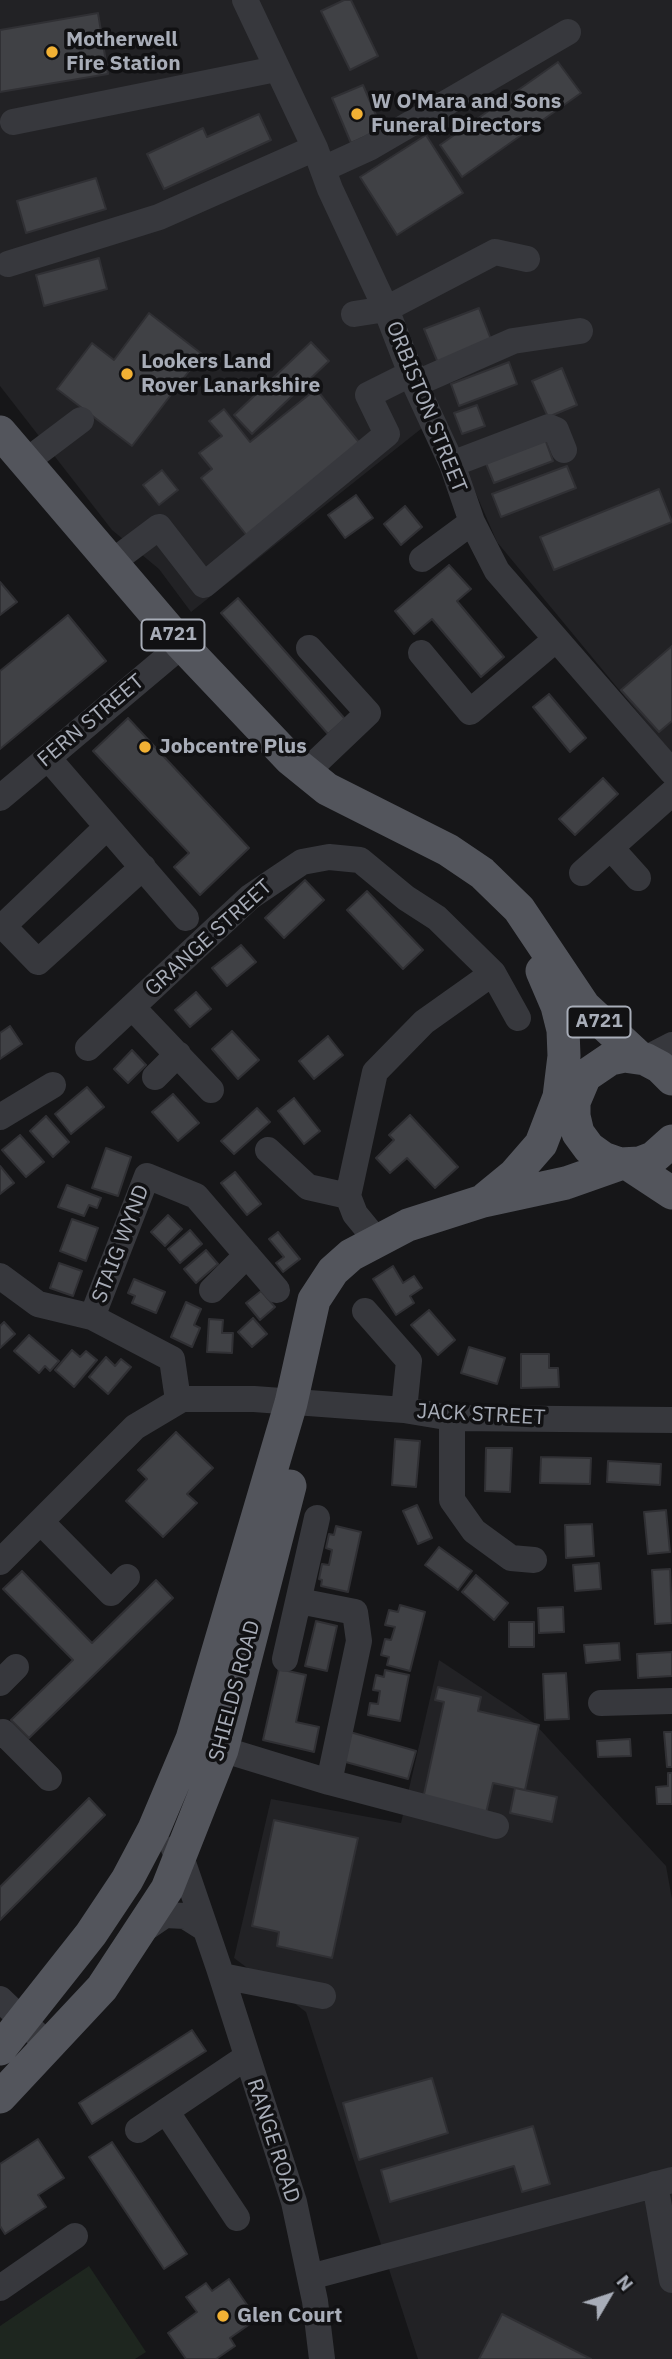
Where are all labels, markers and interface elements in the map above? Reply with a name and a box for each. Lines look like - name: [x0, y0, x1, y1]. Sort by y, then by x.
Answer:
- place label: Motherwell Fire Station: [66, 27, 181, 77]
- marker: Motherwell Fire Station: [44, 44, 60, 60]
- place label: W O'Mara and Sons Funeral Directors: [371, 89, 561, 139]
- marker: W O'Mara and Sons Funeral Directors: [349, 106, 365, 122]
- street label: ORBISTON STREET: [380, 318, 472, 496]
- place label: Lookers Land Rover Lanarkshire: [141, 349, 320, 399]
- marker: Lookers Land Rover Lanarkshire: [119, 366, 135, 382]
- road number: A721: [142, 620, 204, 650]
- street label: FERN STREET: [33, 669, 149, 773]
- place label: Jobcentre Plus: [159, 734, 307, 760]
- marker: Jobcentre Plus: [137, 739, 153, 755]
- street label: GRANGE STREET: [140, 874, 278, 1002]
- road number: A721: [568, 1006, 630, 1038]
- street label: STAIG WYND: [87, 1182, 155, 1306]
- street label: JACK STREET: [416, 1399, 546, 1431]
- street label: SHIELDS ROAD: [204, 1618, 266, 1764]
- street label: RANGE ROAD: [241, 2076, 305, 2206]
- north arrow: [574, 2261, 644, 2331]
- text: N: [612, 2270, 639, 2296]
- place label: Glen Court: [237, 2303, 342, 2329]
- marker: Glen Court: [215, 2308, 231, 2324]

